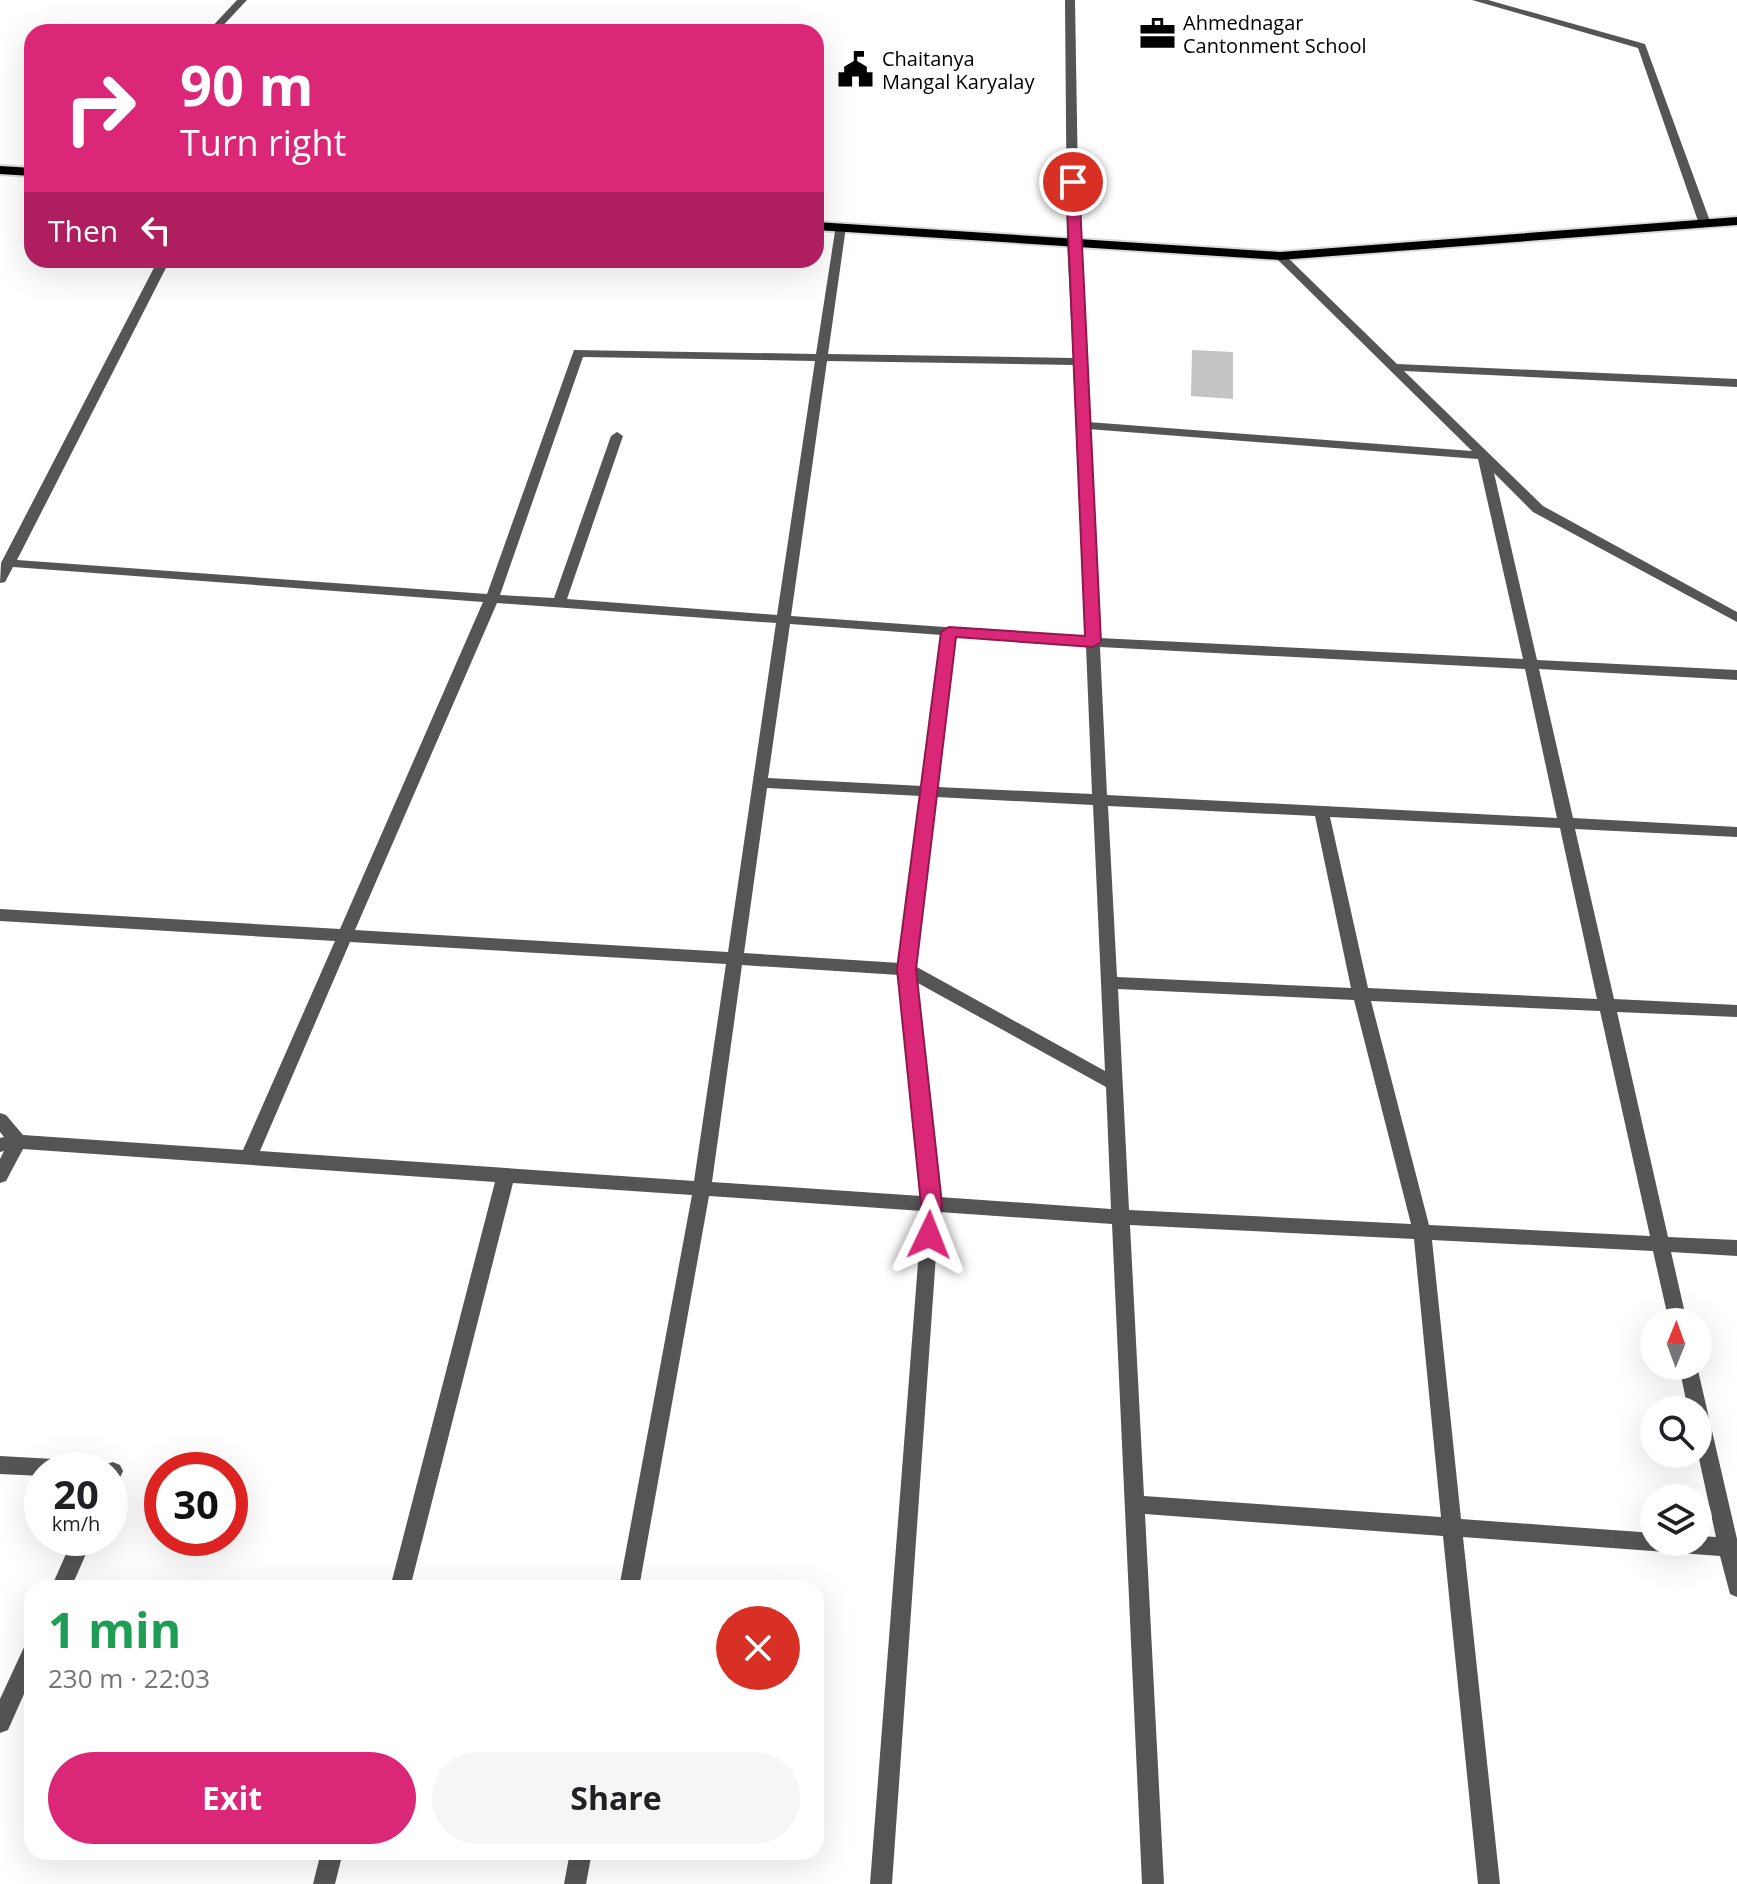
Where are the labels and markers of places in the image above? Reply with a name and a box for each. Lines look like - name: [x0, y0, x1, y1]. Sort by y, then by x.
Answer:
- place label: Ahmednagar Cantonment School: [1183, 9, 1367, 59]
- office icon: Ahmednagar Cantonment School: [1138, 14, 1176, 52]
- place label: Chaitanya Mangal Karyalay: [882, 45, 1035, 95]
- public building icon: Chaitanya Mangal Karyalay: [837, 50, 875, 88]
- pin: [1039, 148, 1107, 216]

